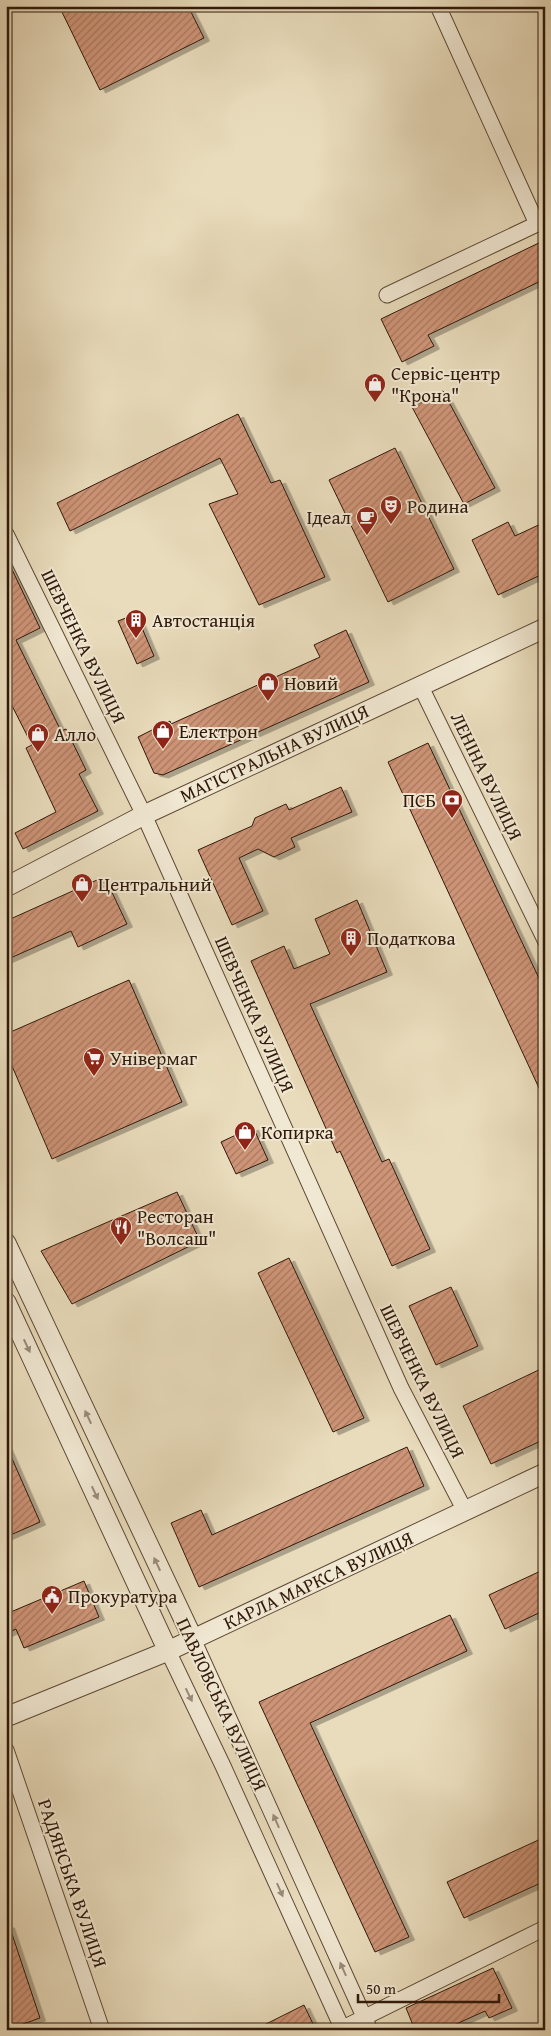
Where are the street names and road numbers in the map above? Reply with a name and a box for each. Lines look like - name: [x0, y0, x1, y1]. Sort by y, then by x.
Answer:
- street label: ШЕВЧЕНКА ВУЛИЦЯ: [35, 564, 133, 728]
- street label: МАГІСТРАЛЬНА ВУЛИЦЯ: [175, 697, 373, 809]
- street label: ЛЕНІНА ВУЛИЦЯ: [444, 707, 530, 845]
- street label: ШЕВЧЕНКА ВУЛИЦЯ: [208, 932, 302, 1096]
- street label: ШЕВЧЕНКА ВУЛИЦЯ: [374, 1299, 472, 1463]
- street label: КАРЛА МАРКСА ВУЛИЦЯ: [219, 1524, 417, 1636]
- street label: ПАВЛОВСЬКА ВУЛИЦЯ: [170, 1613, 274, 1795]
- street label: РАДЯНСЬКА ВУЛИЦЯ: [31, 1795, 115, 1971]

